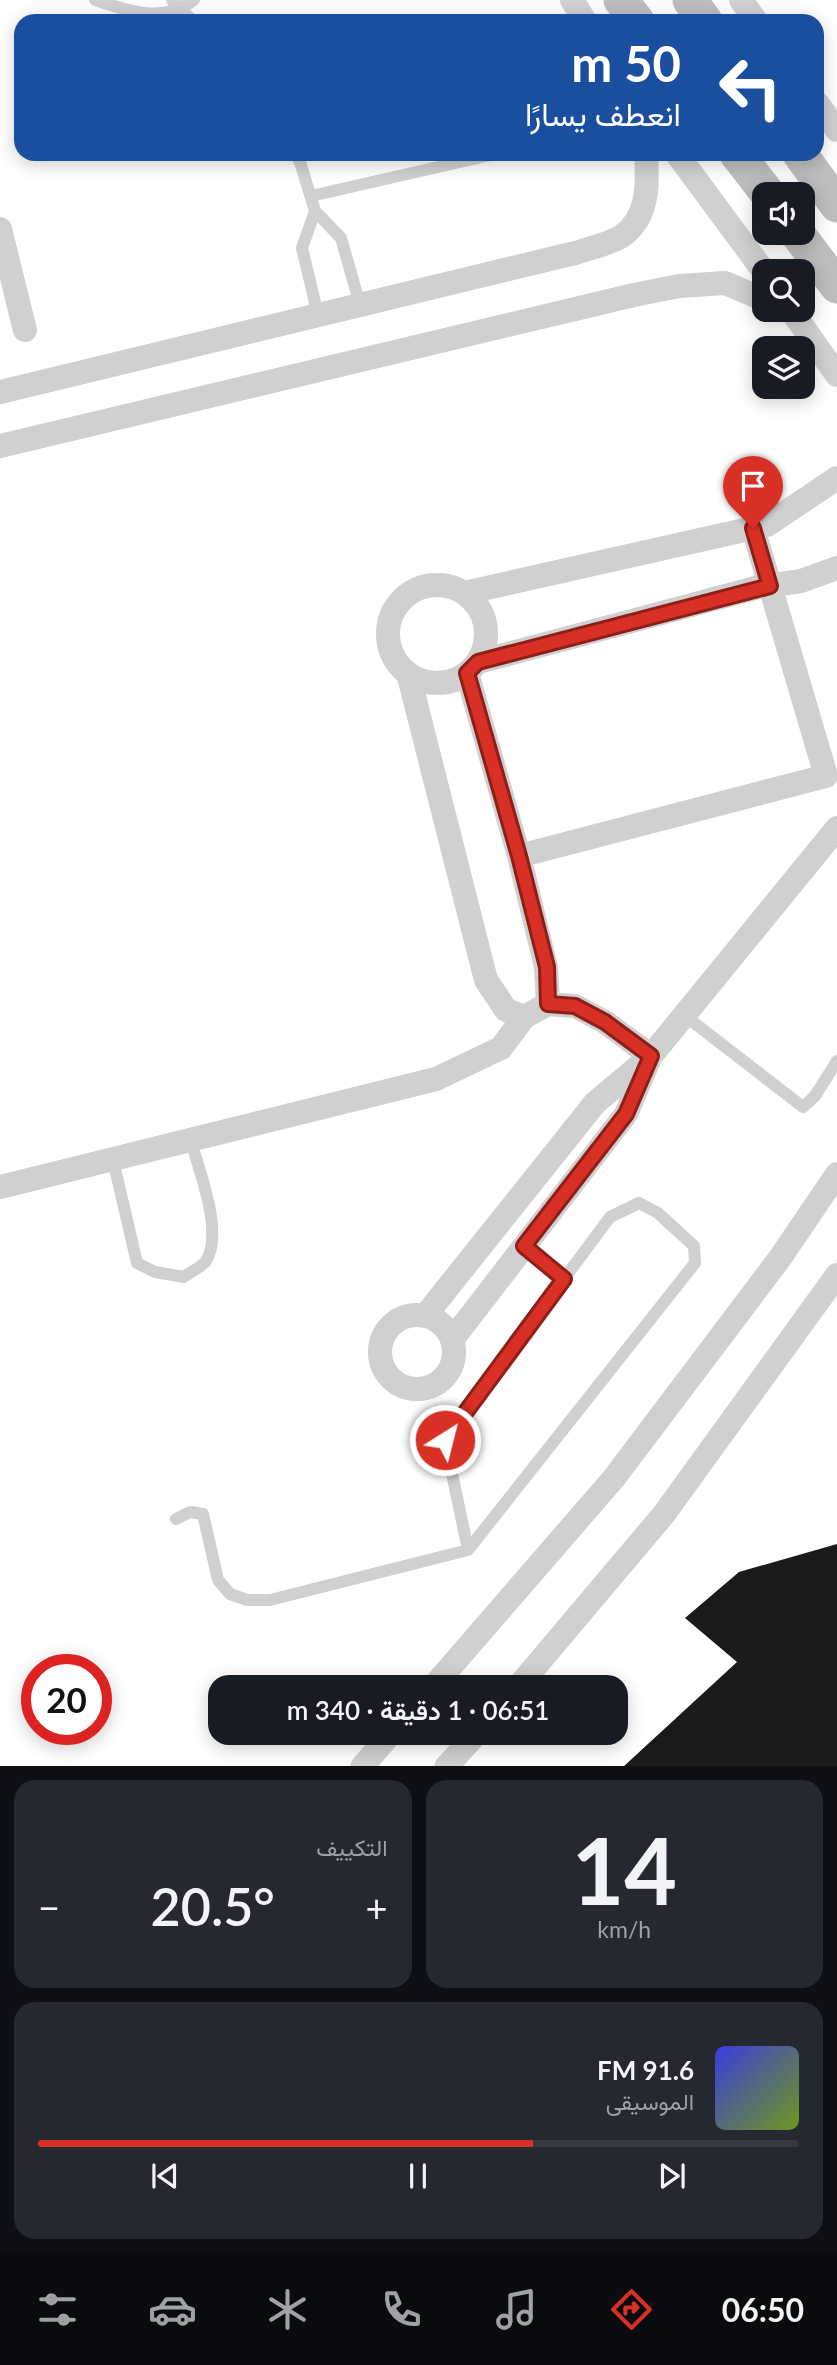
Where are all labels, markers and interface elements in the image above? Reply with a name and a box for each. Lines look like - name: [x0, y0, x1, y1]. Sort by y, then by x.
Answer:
- text: 50 m: [571, 34, 681, 92]
- icon: left: [705, 42, 796, 133]
- text: انعطف يسارًا: [525, 94, 681, 133]
- map controls: [752, 182, 815, 399]
- button: sound: [752, 182, 815, 245]
- button: search: [752, 259, 815, 322]
- button: layers: [752, 336, 815, 399]
- pin: [723, 456, 783, 528]
- icon: arrive: [734, 467, 772, 505]
- position arrow: [408, 1403, 482, 1477]
- speed limit sign: 20: [21, 1654, 112, 1745]
- text: 06:51 · 1 دقيقة · 340 m: [287, 1694, 549, 1726]
- text: 14: [571, 1815, 677, 1924]
- text: التكييف: [316, 1833, 388, 1861]
- text: 20.5°: [151, 1875, 275, 1937]
- text: −: [38, 1884, 60, 1930]
- text: +: [365, 1884, 387, 1930]
- text: km/h: [597, 1915, 651, 1943]
- text: 91.6 FM: [597, 2054, 694, 2086]
- text: الموسيقى: [606, 2087, 694, 2115]
- icon: previous: [146, 2157, 184, 2195]
- icon: pause: [399, 2157, 437, 2195]
- icon: next: [653, 2157, 691, 2195]
- icon: filters: [33, 2285, 82, 2334]
- icon: car: [148, 2285, 197, 2334]
- icon: climate: [263, 2285, 312, 2334]
- icon: phone: [377, 2285, 426, 2334]
- icon: music: [492, 2285, 541, 2334]
- icon: directions: [607, 2285, 656, 2334]
- text: 06:50: [722, 2290, 804, 2329]

